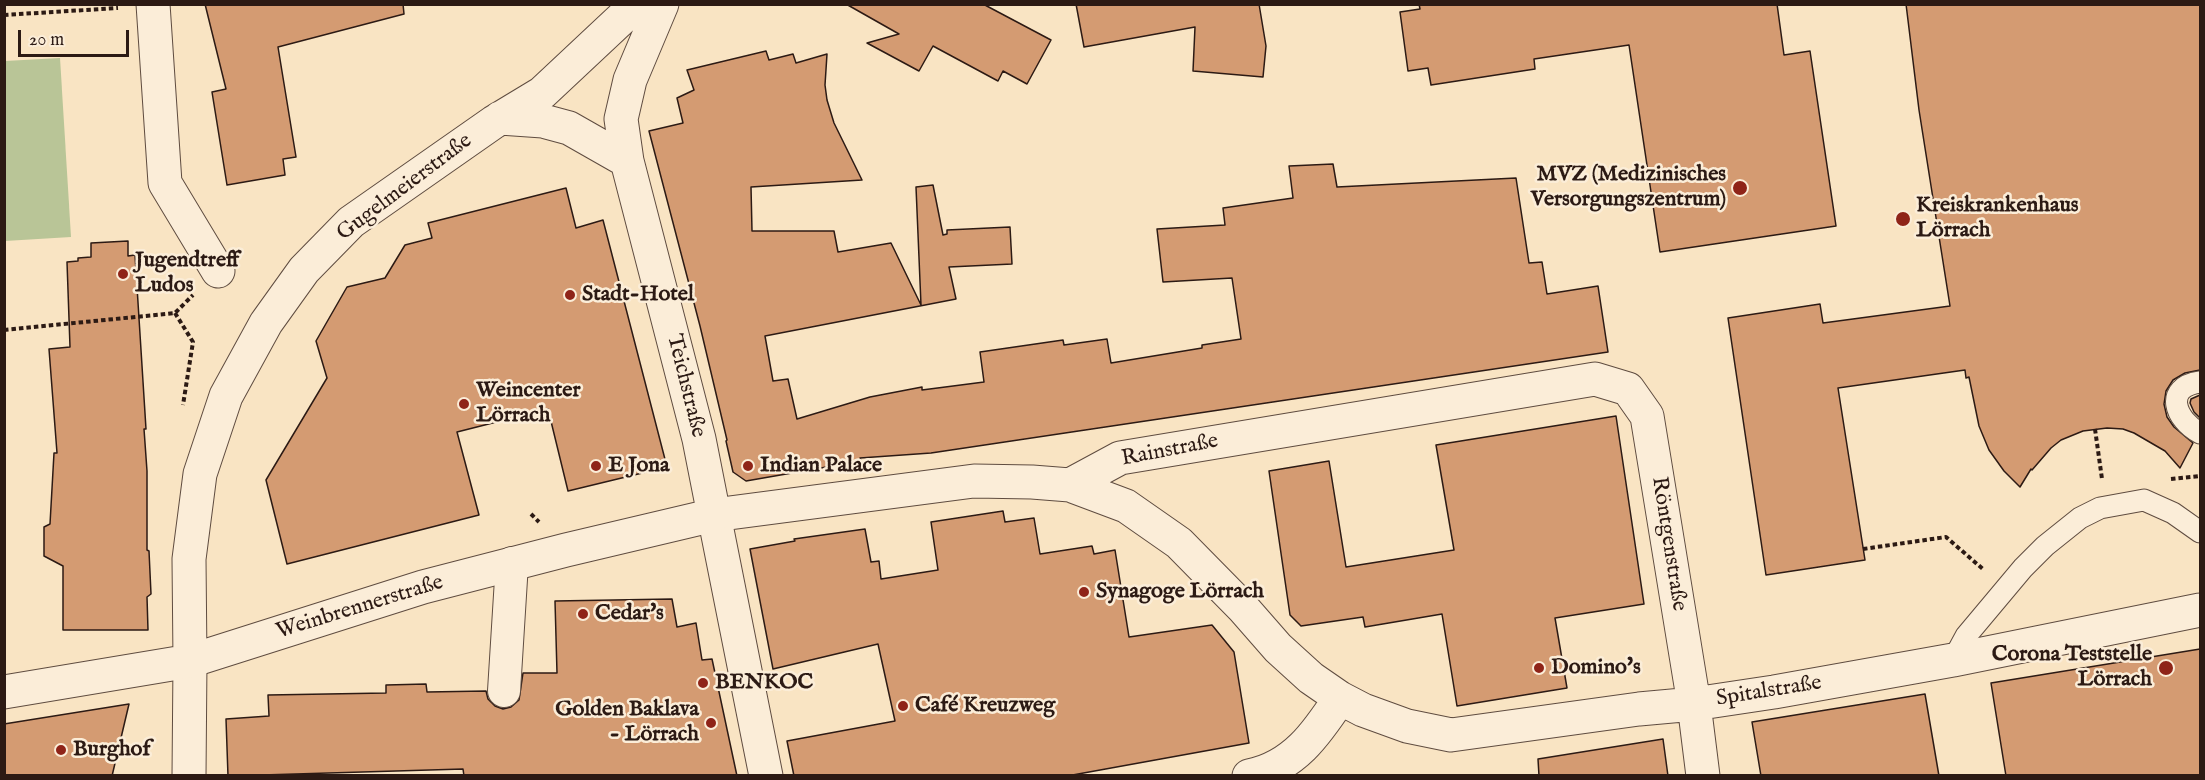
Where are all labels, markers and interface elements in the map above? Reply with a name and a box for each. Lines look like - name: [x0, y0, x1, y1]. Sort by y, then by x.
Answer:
- scale bar: [21, 18, 132, 56]
- text: 20 m: [29, 29, 64, 52]
- street label: Gugelmeierstraße: [332, 129, 478, 247]
- place label: MVZ (Medizinisches Versorgungszentrum): [1531, 162, 1726, 214]
- marker: MVZ (Medizinisches Versorgungszentrum): [1731, 179, 1749, 197]
- place label: Kreiskrankenhaus Lörrach: [1916, 193, 2079, 244]
- marker: Kreiskrankenhaus Lörrach: [1894, 210, 1912, 228]
- place label: Jugendtreff Ludos: [135, 248, 239, 300]
- marker: Jugendtreff Ludos: [116, 267, 130, 281]
- place label: Stadt-Hotel: [582, 282, 694, 308]
- marker: Stadt-Hotel: [563, 288, 577, 302]
- street label: Teichstraße: [659, 332, 711, 440]
- place label: Weincenter Lörrach: [476, 378, 580, 430]
- marker: Weincenter Lörrach: [457, 397, 471, 411]
- street label: Rainstraße: [1119, 429, 1221, 473]
- place label: E Jona: [608, 453, 669, 479]
- place label: Indian Palace: [760, 453, 882, 479]
- marker: E Jona: [589, 459, 603, 473]
- marker: Indian Palace: [741, 459, 755, 473]
- street label: Röntgenstraße: [1644, 475, 1692, 613]
- street label: Weinbrennerstraße: [273, 570, 447, 646]
- place label: Synagoge Lörrach: [1096, 579, 1264, 605]
- marker: Synagoge Lörrach: [1077, 585, 1091, 599]
- place label: Cedar's: [595, 601, 664, 627]
- marker: Cedar's: [576, 607, 590, 621]
- place label: Corona Teststelle Lörrach: [1992, 642, 2152, 694]
- place label: Domino's: [1551, 655, 1641, 681]
- marker: Corona Teststelle Lörrach: [2157, 659, 2175, 677]
- marker: Domino's: [1532, 661, 1546, 675]
- place label: BENKOC: [715, 670, 813, 696]
- street label: Spitalstraße: [1714, 671, 1824, 713]
- marker: BENKOC: [696, 676, 710, 690]
- place label: Café Kreuzweg: [915, 693, 1055, 719]
- place label: Golden Baklava - Lörrach: [555, 697, 699, 748]
- marker: Café Kreuzweg: [896, 699, 910, 713]
- marker: Golden Baklava - Lörrach: [704, 716, 718, 730]
- place label: Burghof: [73, 737, 150, 763]
- marker: Burghof: [54, 743, 68, 757]

